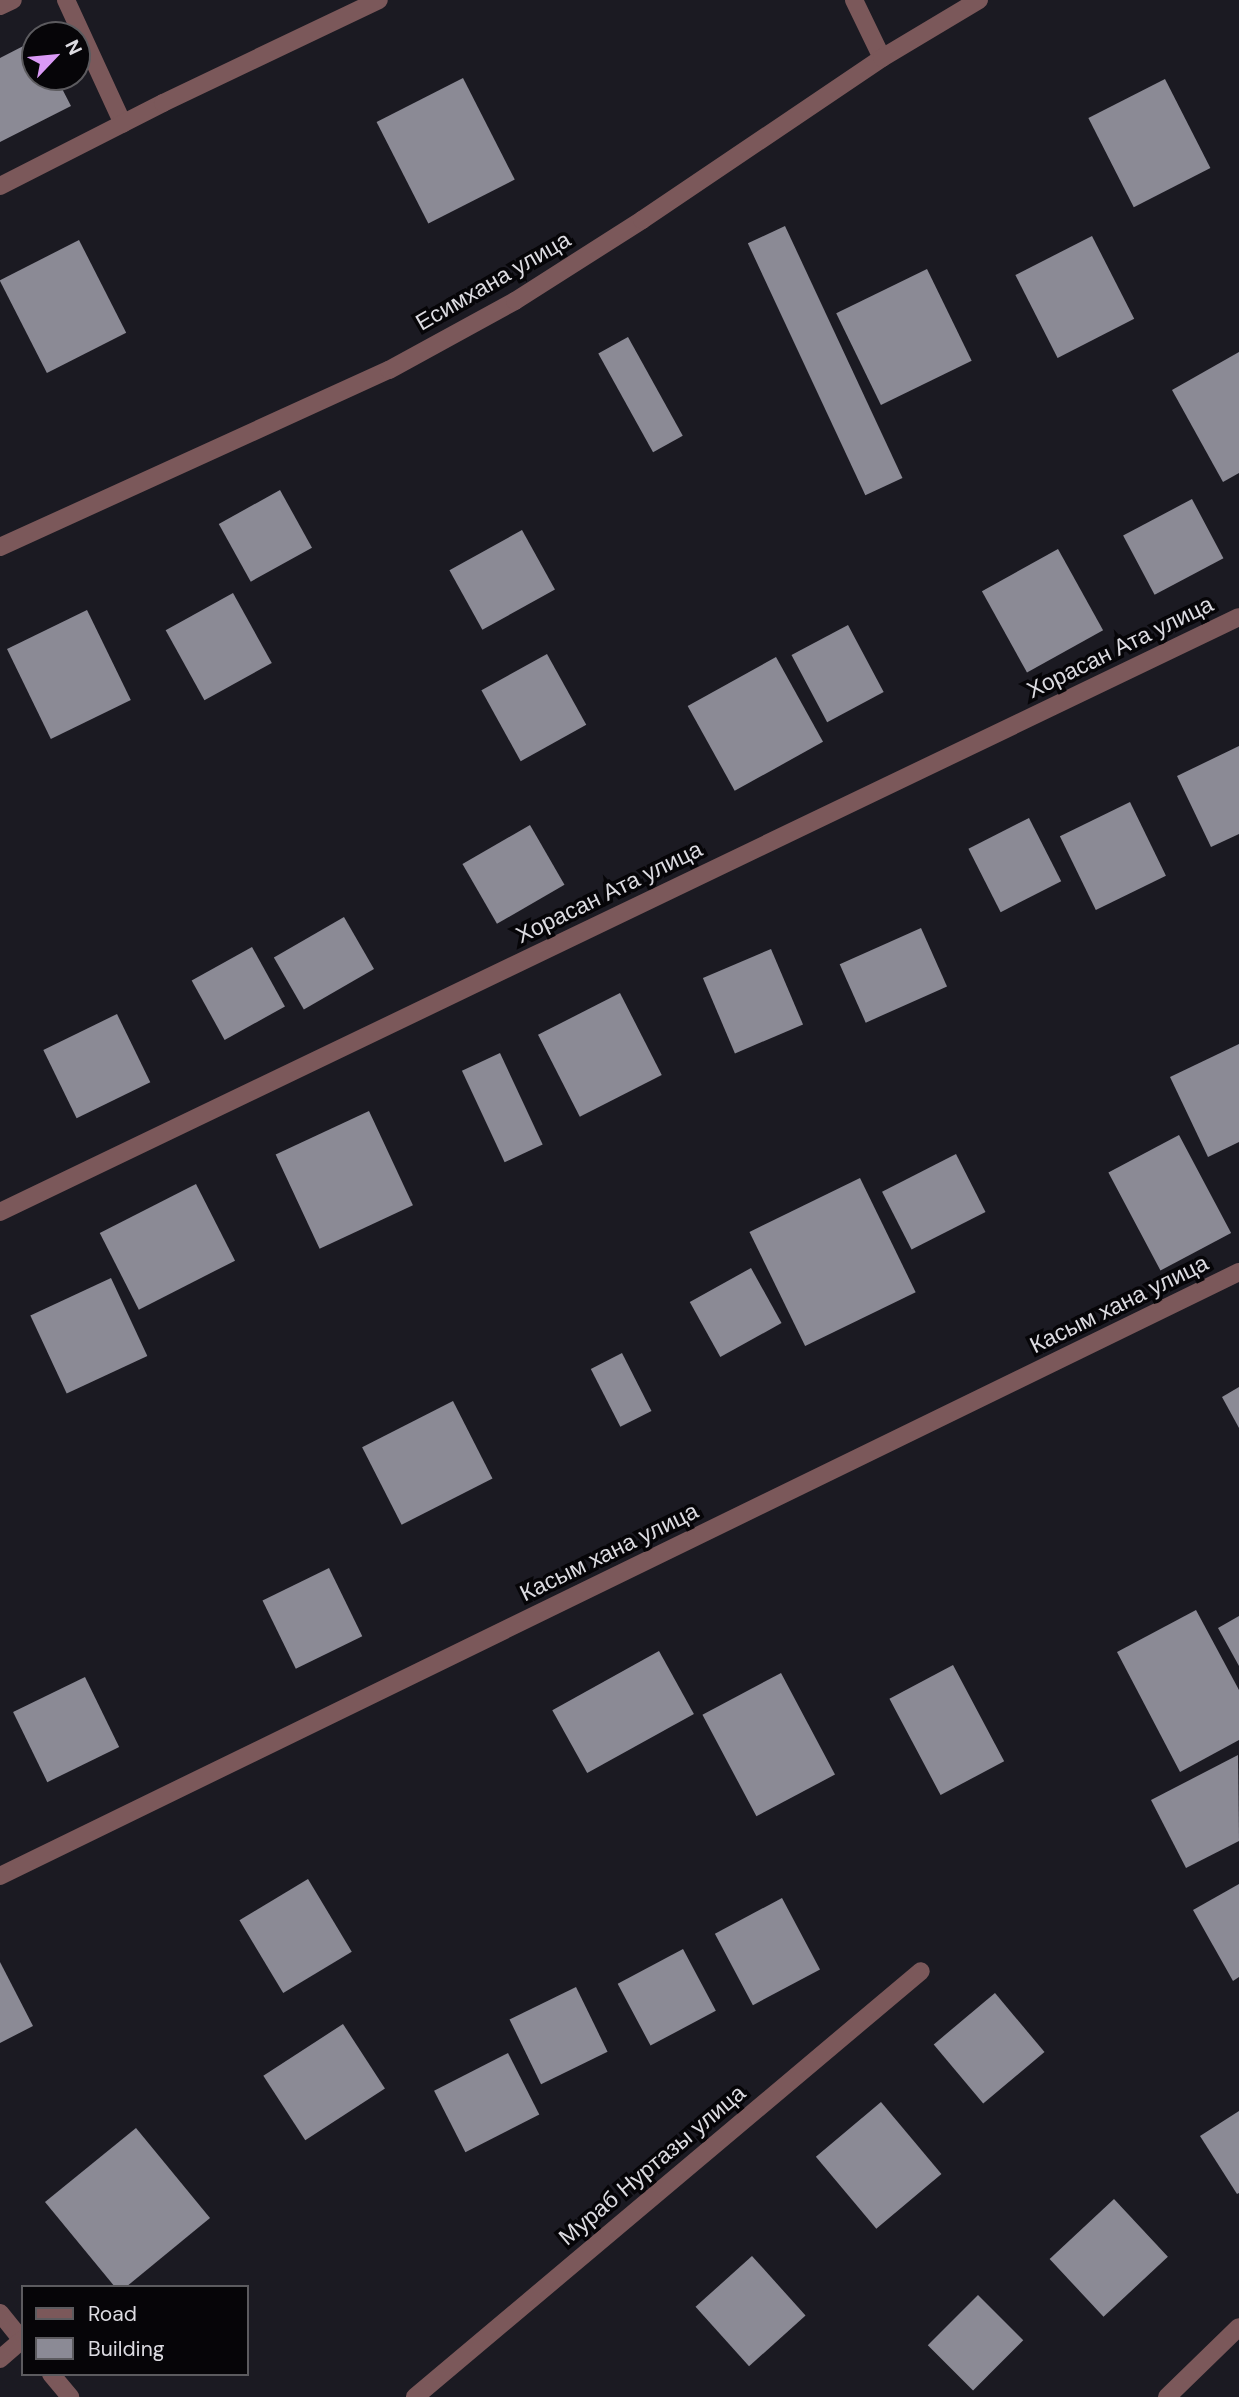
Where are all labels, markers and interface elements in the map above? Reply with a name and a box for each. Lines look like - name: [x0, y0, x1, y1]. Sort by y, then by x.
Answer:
- north arrow: [21, 21, 91, 91]
- text: N: [59, 36, 88, 59]
- street label: Есимхана улица: [411, 226, 575, 336]
- street label: Хорасан Ата улица: [1022, 590, 1218, 704]
- street label: Хорасан Ата улица: [511, 835, 707, 949]
- street label: Касым хана улица: [1025, 1249, 1213, 1359]
- street label: Касым хана улица: [515, 1497, 703, 1607]
- street label: Мураб Нуртазы улица: [553, 2079, 751, 2251]
- legend: [21, 2285, 248, 2376]
- text: Road: [88, 2300, 137, 2328]
- text: Building: [88, 2335, 164, 2363]

